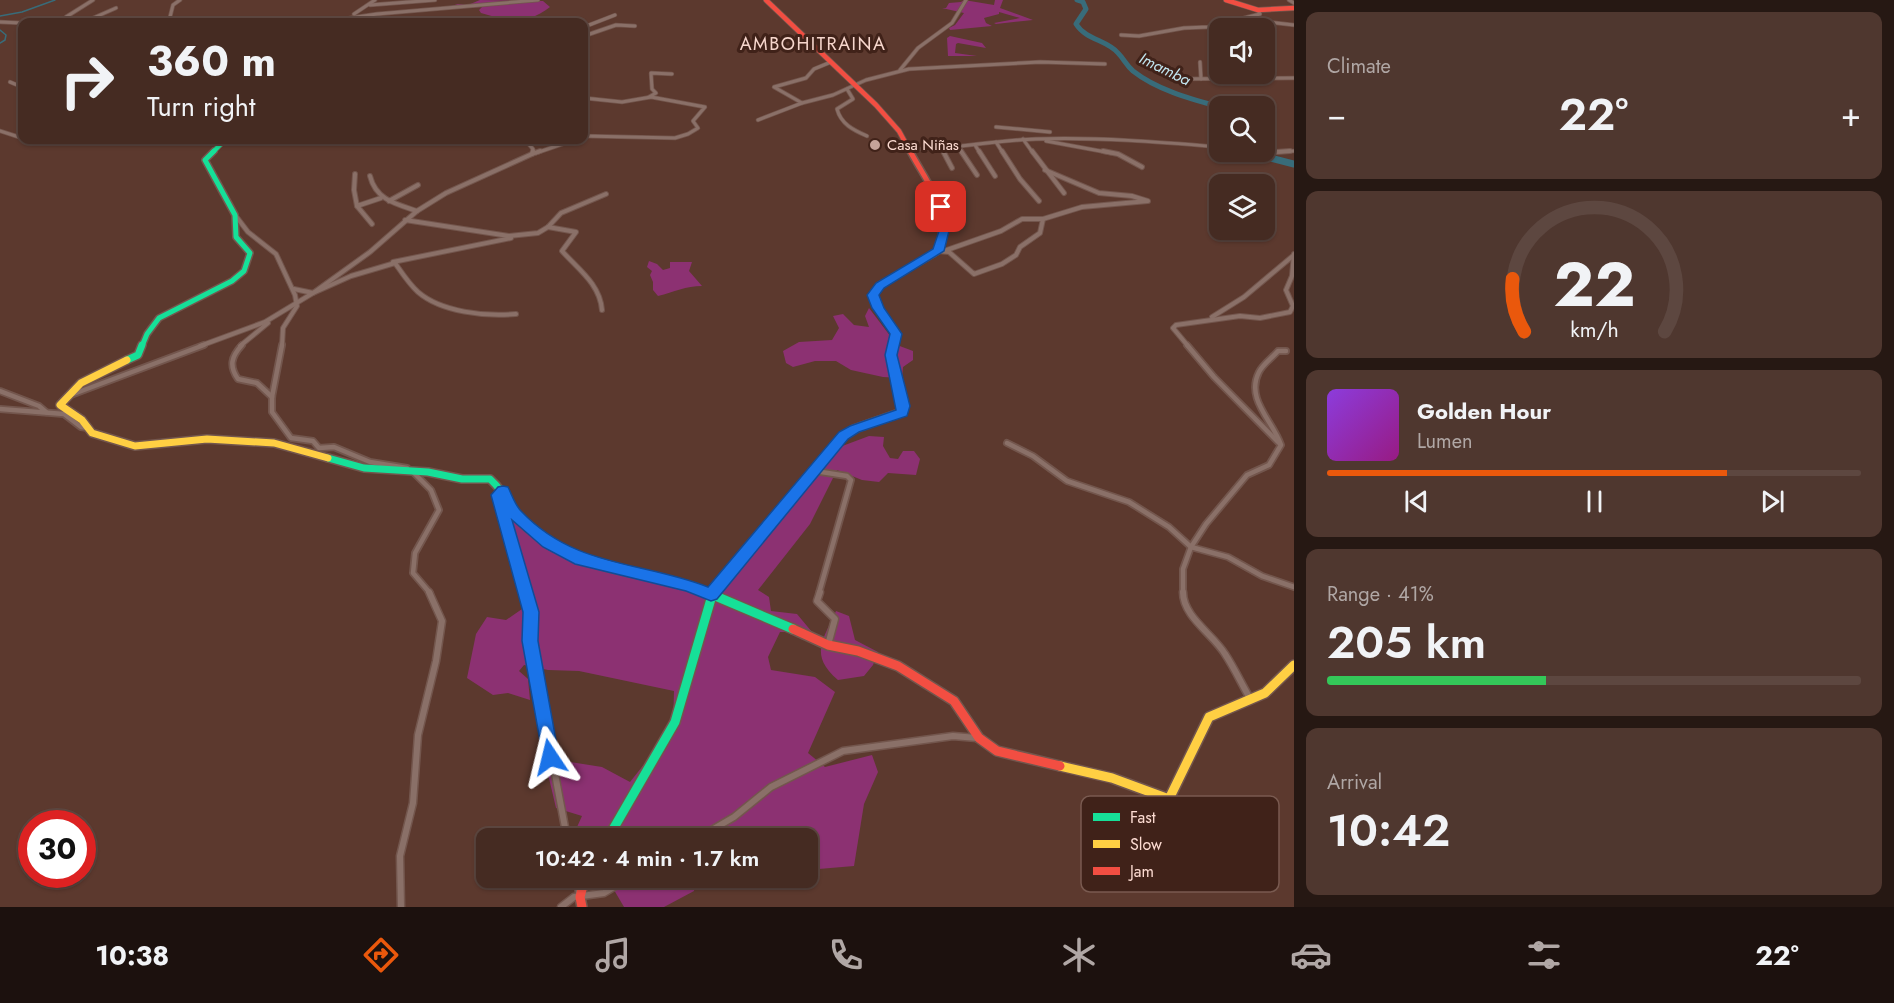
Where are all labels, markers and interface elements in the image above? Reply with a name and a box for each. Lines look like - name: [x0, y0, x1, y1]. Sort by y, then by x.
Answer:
- map controls: [1209, 18, 1275, 240]
- button: sound: [1209, 18, 1275, 84]
- text: 360 m: [147, 31, 276, 92]
- district label: AMBOHITRAINA: [740, 31, 886, 57]
- icon: right: [48, 42, 126, 120]
- water label: Imamba: [1135, 47, 1195, 91]
- text: Climate: [1327, 52, 1391, 81]
- text: 22°: [1559, 82, 1628, 147]
- text: Turn right: [147, 87, 255, 126]
- text: −: [1327, 91, 1346, 138]
- text: +: [1841, 91, 1861, 138]
- button: search: [1209, 96, 1275, 162]
- place label: Casa Niñas: [887, 134, 959, 156]
- marker: Casa Niñas: [868, 138, 882, 152]
- button: layers: [1209, 174, 1275, 240]
- pin: [915, 181, 966, 232]
- icon: arrive: [924, 190, 957, 223]
- text: 22: [1553, 239, 1635, 329]
- text: km/h: [1570, 314, 1618, 345]
- text: Golden Hour: [1417, 395, 1551, 427]
- text: Lumen: [1417, 427, 1473, 456]
- icon: previous: [1400, 485, 1433, 518]
- icon: pause: [1578, 485, 1611, 518]
- icon: next: [1756, 485, 1789, 518]
- text: Range · 41%: [1327, 580, 1434, 609]
- text: 205 km: [1327, 610, 1486, 675]
- position arrow: [518, 725, 582, 789]
- text: Arrival: [1327, 768, 1382, 797]
- legend: [1081, 796, 1279, 892]
- text: 10:42: [1327, 798, 1450, 863]
- text: Fast: [1130, 806, 1156, 829]
- speed limit sign: 30: [18, 810, 96, 888]
- text: Slow: [1130, 833, 1162, 856]
- text: 10:42 · 4 min · 1.7 km: [535, 842, 759, 874]
- text: Jam: [1128, 860, 1154, 883]
- icon: directions: [360, 934, 402, 976]
- icon: music: [592, 934, 634, 976]
- icon: phone: [825, 934, 867, 976]
- icon: climate: [1058, 934, 1100, 976]
- icon: car: [1290, 934, 1332, 976]
- icon: filters: [1523, 934, 1565, 976]
- text: 10:38: [95, 936, 169, 975]
- text: 22°: [1755, 936, 1799, 975]

